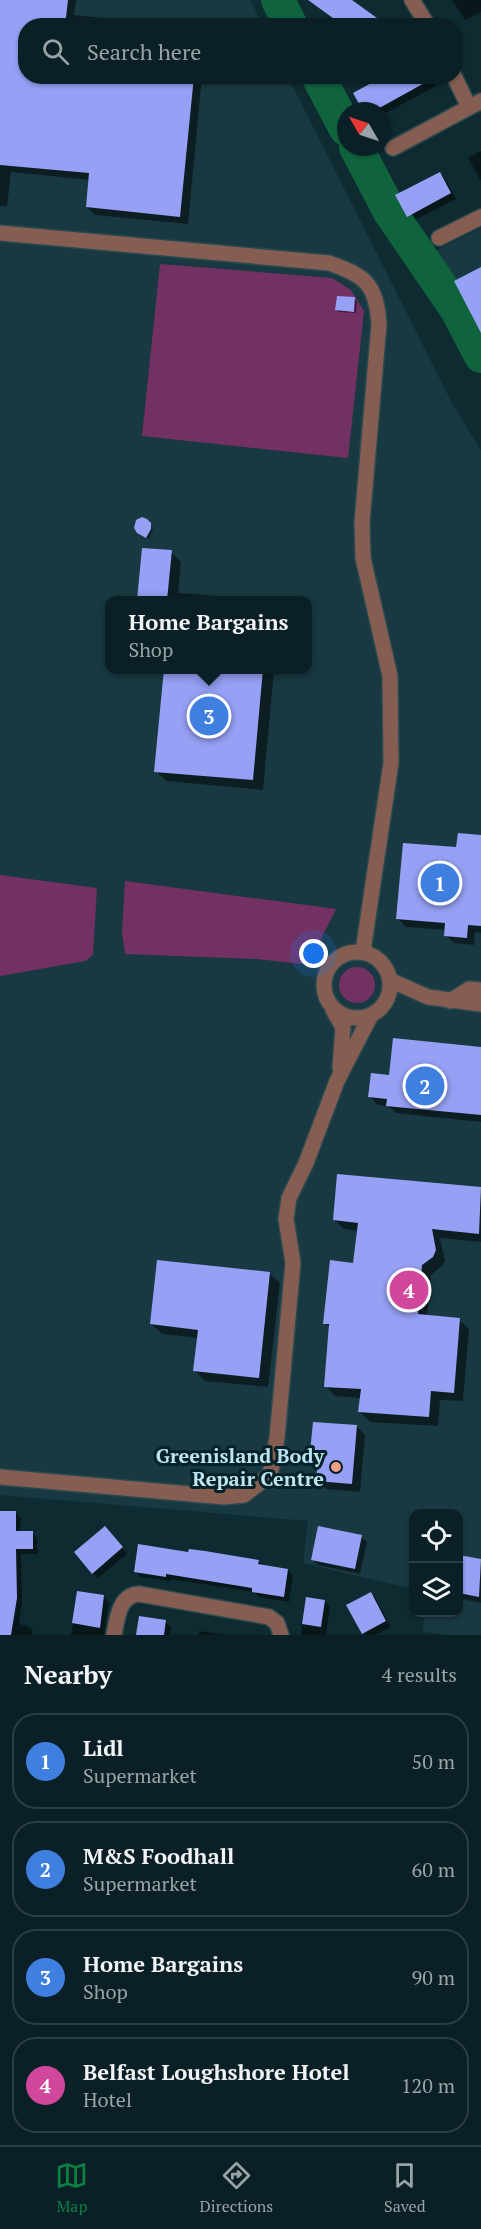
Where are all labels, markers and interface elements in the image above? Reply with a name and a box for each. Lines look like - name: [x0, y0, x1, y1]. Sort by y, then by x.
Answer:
- search box: [18, 18, 463, 84]
- icon: search: [39, 35, 72, 68]
- text: Search here: [87, 37, 201, 66]
- north arrow: [337, 102, 391, 156]
- popup: [105, 596, 312, 674]
- text: Home Bargains: [128, 607, 289, 636]
- text: Shop: [128, 636, 173, 663]
- pin: 3: [190, 694, 228, 738]
- pin: 1: [420, 860, 460, 906]
- your location: [299, 939, 328, 968]
- pin: 2: [406, 1064, 444, 1108]
- pin: 4: [390, 1268, 428, 1312]
- place label: Greenisland Body Repair Centre: [156, 1442, 324, 1492]
- marker: Greenisland Body Repair Centre: [329, 1460, 343, 1474]
- map controls: [409, 1509, 463, 1617]
- button: locate: [409, 1509, 463, 1563]
- button: layers: [409, 1563, 463, 1617]
- text: Nearby: [24, 1657, 112, 1691]
- text: 4 results: [382, 1661, 457, 1688]
- text: Lidl: [83, 1733, 124, 1762]
- text: 1: [40, 1748, 51, 1775]
- text: 50 m: [412, 1748, 455, 1775]
- text: Supermarket: [83, 1762, 197, 1789]
- text: M&S Foodhall: [83, 1841, 234, 1870]
- text: 2: [40, 1856, 51, 1883]
- text: 60 m: [412, 1856, 455, 1883]
- text: Supermarket: [83, 1870, 197, 1897]
- text: Home Bargains: [83, 1949, 243, 1978]
- text: 3: [40, 1964, 51, 1991]
- text: 90 m: [412, 1964, 455, 1991]
- text: Shop: [83, 1978, 128, 2005]
- text: Belfast Loughshore Hotel: [83, 2057, 350, 2086]
- text: 4: [40, 2072, 51, 2099]
- text: 120 m: [401, 2072, 455, 2099]
- text: Hotel: [83, 2086, 132, 2113]
- tab: Map: [55, 2159, 88, 2217]
- tab: Directions: [199, 2159, 273, 2217]
- tab: Saved: [384, 2159, 426, 2217]

